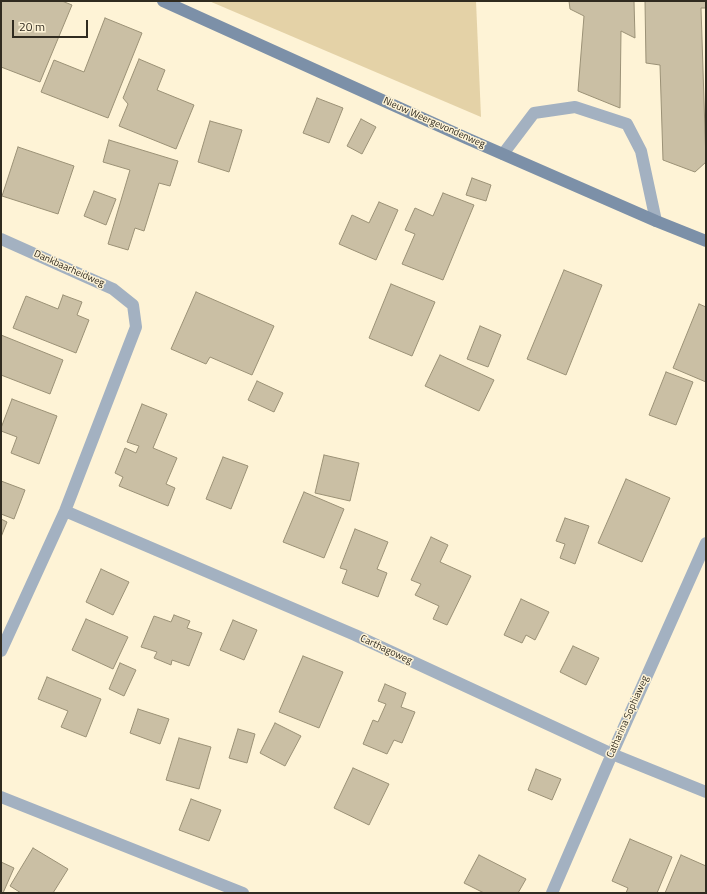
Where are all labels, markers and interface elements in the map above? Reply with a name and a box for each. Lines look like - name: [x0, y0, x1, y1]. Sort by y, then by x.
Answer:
- scale bar: [14, 12, 90, 38]
- text: 20 m: [19, 17, 45, 36]
- street label: Nieuw Weergevondenweg: [381, 95, 487, 151]
- street label: Dankbaarheidweg: [32, 248, 106, 290]
- street label: Carthagoweg: [358, 633, 414, 667]
- street label: Catharina Sophiaweg: [604, 674, 652, 760]

